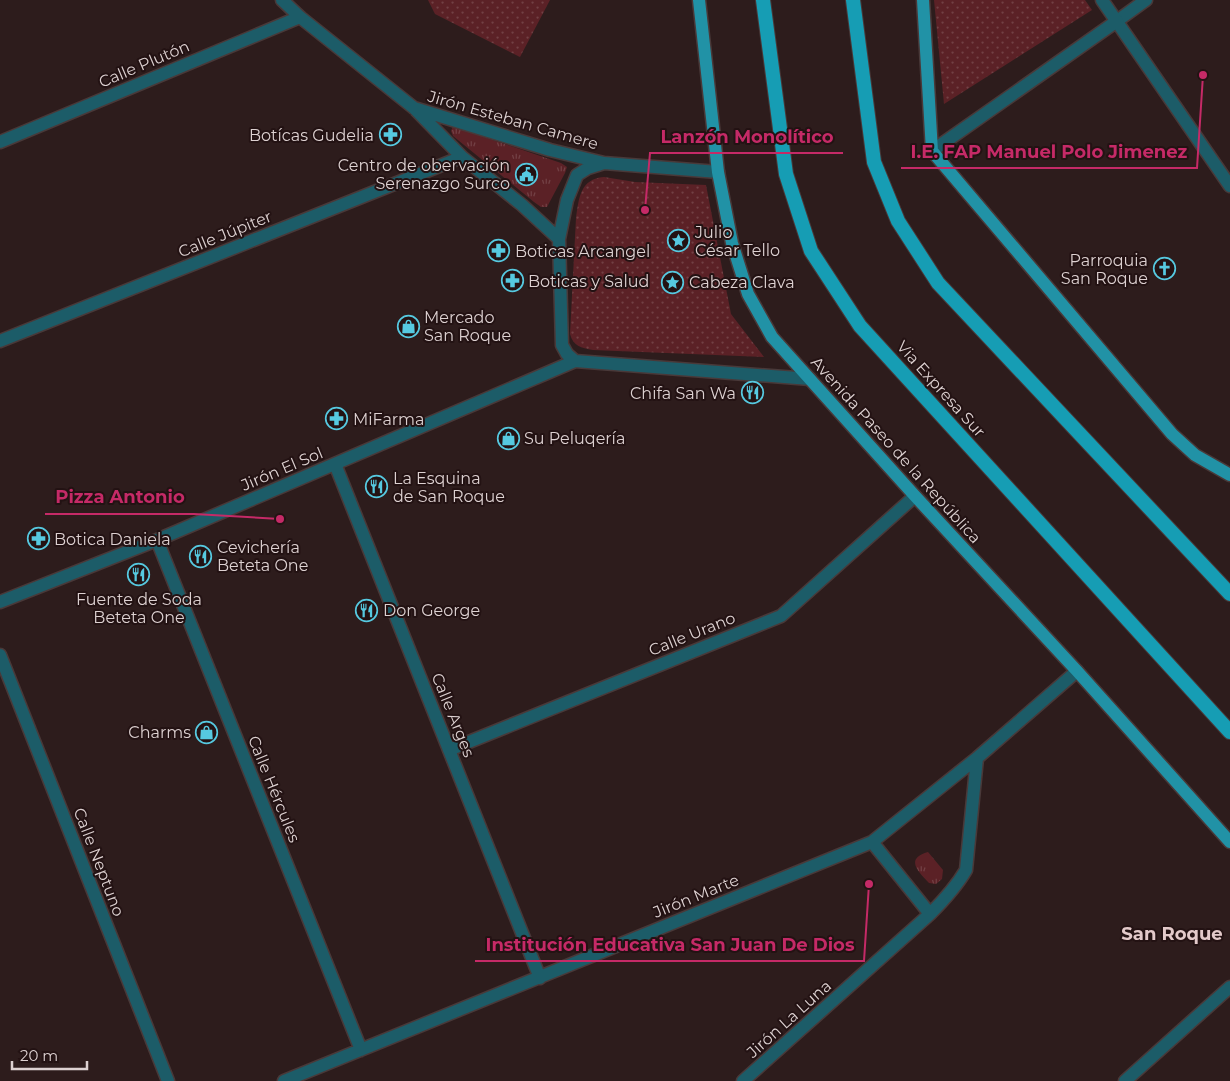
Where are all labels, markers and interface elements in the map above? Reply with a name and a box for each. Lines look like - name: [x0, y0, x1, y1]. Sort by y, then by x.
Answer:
- street label: Calle Plutón: [96, 36, 192, 92]
- street label: Jirón Esteban Camere: [425, 86, 600, 153]
- callout: Lanzón Monolítico: [650, 120, 843, 153]
- pharmacy icon: Botícas Gudelia: [378, 123, 402, 147]
- place label: Botícas Gudelia: [249, 126, 374, 145]
- text: Lanzón Monolítico: [660, 126, 834, 148]
- callout: I.E. FAP Manuel Polo Jimenez: [901, 135, 1197, 168]
- text: I.E. FAP Manuel Polo Jimenez: [911, 141, 1188, 163]
- place label: Centro de obervación Serenazgo Surco: [338, 156, 510, 193]
- public building icon: Centro de obervación Serenazgo Surco: [514, 162, 538, 186]
- street label: Calle Júpiter: [175, 207, 275, 261]
- place label: Julio César Tello: [694, 223, 780, 260]
- place icon: Julio César Tello: [667, 229, 691, 253]
- pharmacy icon: Boticas Arcangel: [487, 239, 511, 263]
- place label: Boticas Arcangel: [515, 242, 650, 261]
- place label: Parroquia San Roque: [1061, 251, 1148, 288]
- church icon: Parroquia San Roque: [1152, 257, 1176, 281]
- pharmacy icon: Boticas y Salud: [500, 269, 524, 293]
- place icon: Cabeza Clava: [661, 270, 685, 294]
- place label: Boticas y Salud: [528, 272, 649, 291]
- place label: Cabeza Clava: [689, 273, 795, 292]
- place label: Mercado San Roque: [424, 308, 511, 345]
- shop icon: Mercado San Roque: [396, 314, 420, 338]
- street label: Via Expresa Sur: [893, 337, 989, 441]
- street label: Avenida Paseo de la República: [807, 353, 985, 547]
- restaurant icon: Chifa San Wa: [740, 381, 764, 405]
- place label: Chifa San Wa: [630, 384, 736, 403]
- pharmacy icon: MiFarma: [325, 407, 349, 431]
- place label: MiFarma: [353, 410, 425, 429]
- shop icon: Su Peluqería: [496, 426, 520, 450]
- place label: Su Peluqería: [524, 429, 625, 448]
- street label: Jirón El Sol: [237, 443, 326, 495]
- place label: La Esquina de San Roque: [393, 469, 505, 506]
- restaurant icon: La Esquina de San Roque: [365, 475, 389, 499]
- callout: Pizza Antonio: [45, 481, 194, 514]
- text: Pizza Antonio: [55, 486, 185, 508]
- pharmacy icon: Botica Daniela: [26, 527, 50, 551]
- place label: Botica Daniela: [54, 530, 171, 549]
- place label: Cevichería Beteta One: [217, 538, 308, 575]
- restaurant icon: Cevichería Beteta One: [189, 544, 213, 568]
- restaurant icon: Fuente de Soda Beteta One: [127, 563, 151, 587]
- place label: Fuente de Soda Beteta One: [76, 590, 202, 627]
- restaurant icon: Don George: [355, 598, 379, 622]
- place label: Don George: [383, 601, 480, 620]
- street label: Calle Urano: [646, 608, 738, 660]
- street label: Calle Arges: [427, 670, 479, 760]
- shop icon: Charms: [195, 720, 219, 744]
- place label: Charms: [128, 723, 191, 742]
- street label: Calle Hércules: [244, 733, 304, 845]
- street label: Calle Neptuno: [70, 805, 128, 919]
- street label: Jirón Marte: [649, 870, 742, 922]
- district label: San Roque: [1121, 923, 1223, 945]
- callout: Institución Educativa San Juan De Dios: [475, 928, 864, 961]
- text: Institución Educativa San Juan De Dios: [486, 934, 855, 956]
- street label: Jirón La Luna: [742, 976, 835, 1063]
- scale bar: [12, 1038, 88, 1070]
- text: 20 m: [20, 1046, 58, 1065]

